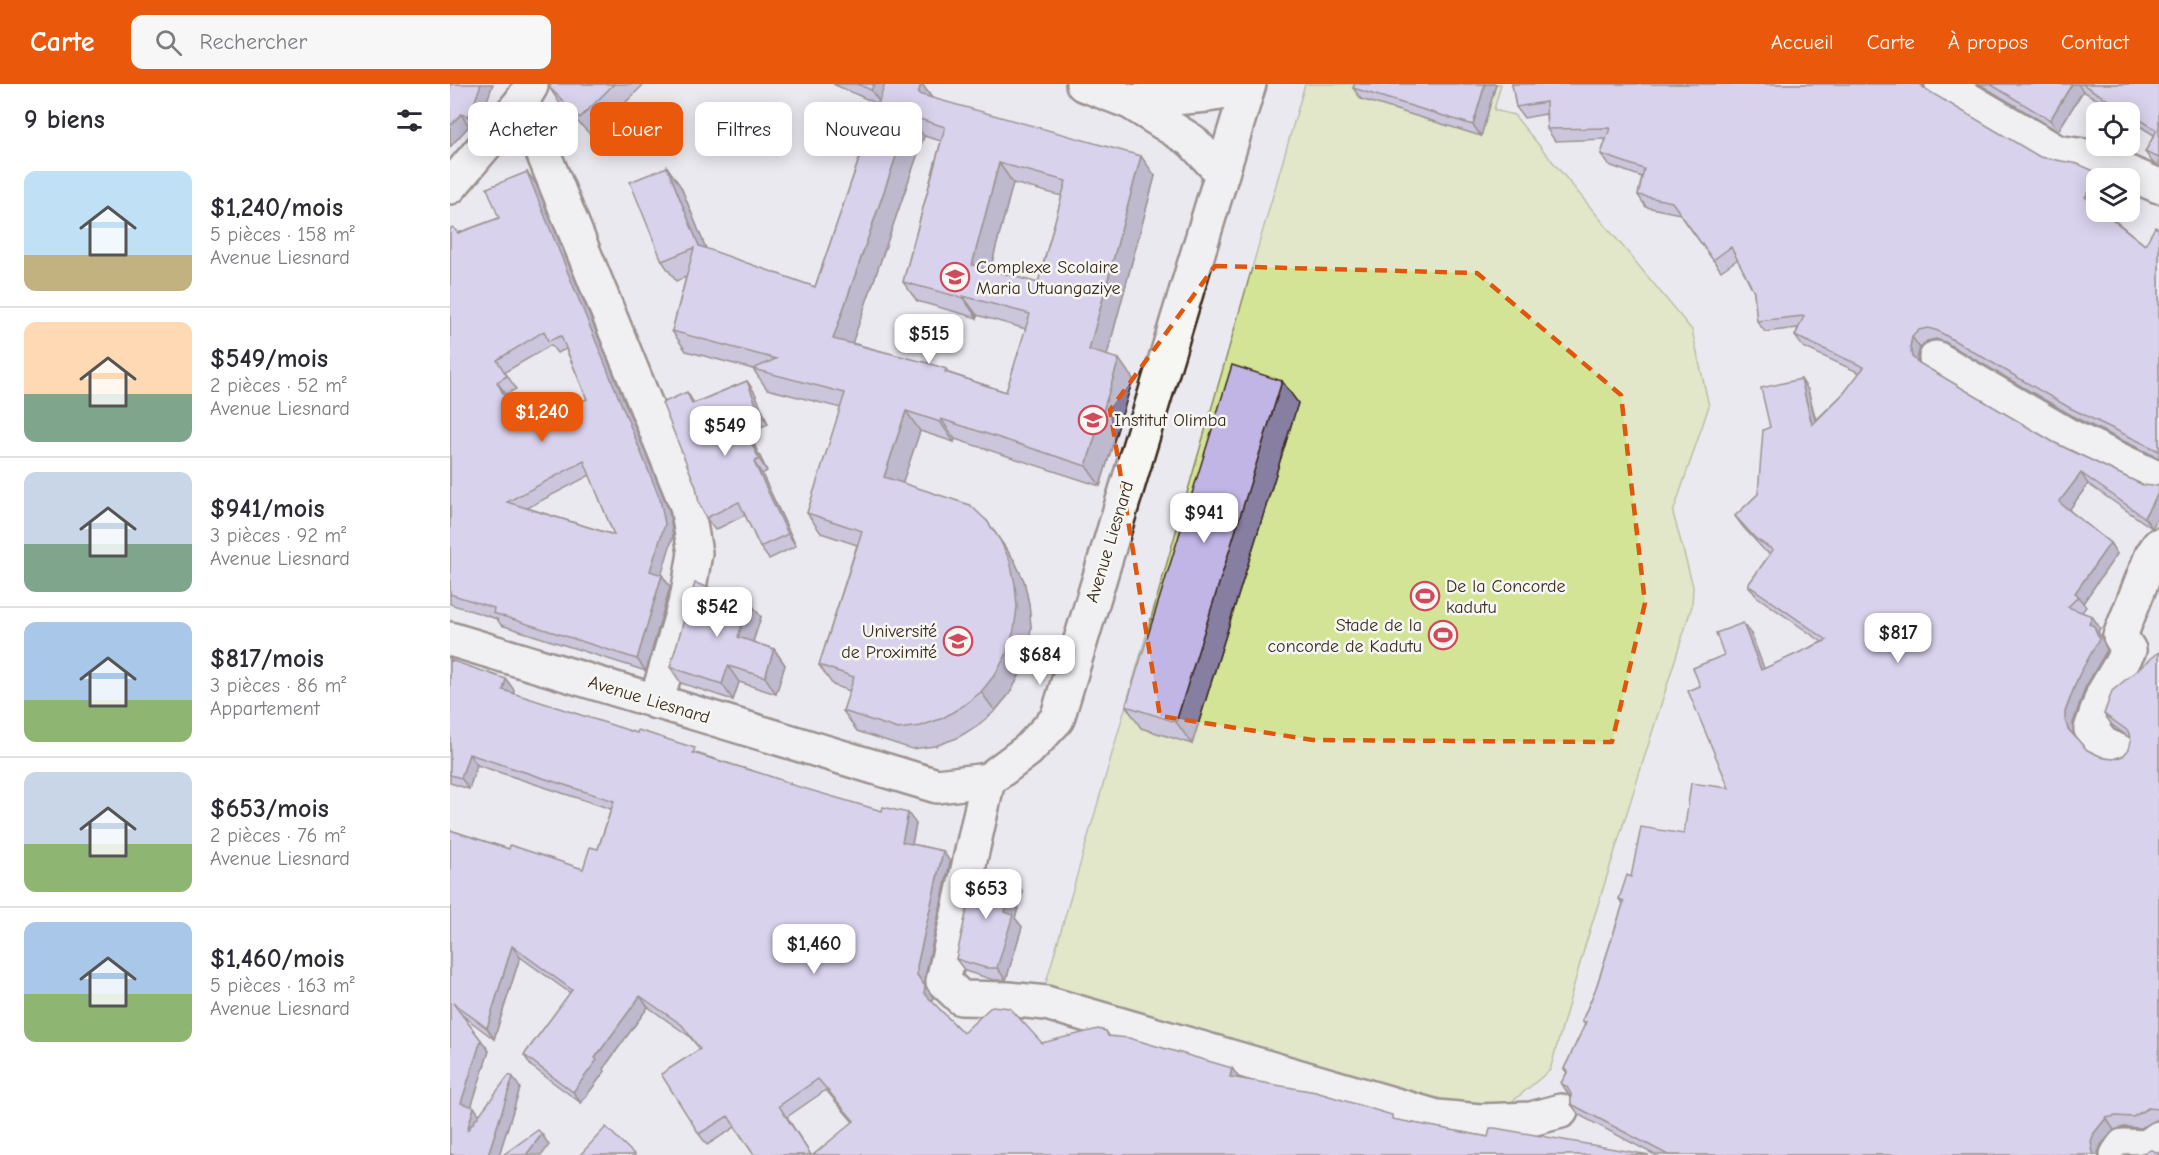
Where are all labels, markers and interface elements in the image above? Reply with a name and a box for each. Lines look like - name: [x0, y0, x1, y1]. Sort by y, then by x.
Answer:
- search box: [131, 15, 551, 69]
- text: Carte: [30, 26, 95, 58]
- icon: search: [152, 26, 185, 59]
- text: Rechercher: [200, 29, 307, 55]
- text: Accueil: [1771, 30, 1834, 54]
- text: Carte: [1867, 30, 1915, 54]
- text: À propos: [1948, 30, 2028, 54]
- text: Contact: [2061, 30, 2129, 54]
- chip: Acheter: [468, 102, 578, 156]
- chip: Louer: [590, 102, 683, 156]
- chip: Filtres: [695, 102, 792, 156]
- chip: Nouveau: [804, 102, 922, 156]
- map controls: [2086, 102, 2140, 222]
- button: locate: [2086, 102, 2140, 156]
- icon: filters: [393, 104, 426, 137]
- text: 9 biens: [24, 105, 105, 135]
- button: layers: [2086, 168, 2140, 222]
- text: $1,240/mois: [210, 193, 343, 223]
- icon: home: [72, 195, 144, 267]
- text: 5 pièces · 158 m²: [210, 223, 355, 246]
- text: Avenue Liesnard: [210, 246, 350, 269]
- place label: Complexe Scolaire Maria Utuangaziye: [976, 257, 1120, 299]
- school or university icon: Complexe Scolaire Maria Utuangaziye: [939, 261, 971, 293]
- pin: $515: [893, 314, 965, 365]
- text: $515: [908, 322, 950, 345]
- text: $549/mois: [210, 344, 328, 374]
- icon: home: [72, 346, 144, 418]
- text: 2 pièces · 52 m²: [210, 374, 347, 397]
- pin: $1,240: [493, 392, 591, 443]
- text: Avenue Liesnard: [210, 397, 350, 420]
- text: $1,240: [515, 400, 569, 423]
- school or university icon: Institut Olimba: [1077, 404, 1109, 436]
- pin: $549: [689, 406, 761, 457]
- place label: Institut Olimba: [1114, 410, 1227, 431]
- text: $549: [704, 414, 746, 437]
- street label: Avenue Liesnard: [1082, 479, 1138, 605]
- pin: $941: [1168, 493, 1240, 544]
- text: $941/mois: [210, 494, 325, 524]
- icon: home: [72, 496, 144, 568]
- text: $941: [1184, 501, 1224, 524]
- text: 3 pièces · 92 m²: [210, 524, 346, 547]
- text: Avenue Liesnard: [210, 547, 350, 570]
- place label: De la Concorde kadutu: [1446, 576, 1565, 618]
- sports icon: De la Concorde kadutu: [1409, 580, 1441, 612]
- pin: $542: [681, 587, 753, 638]
- text: $542: [696, 595, 738, 618]
- pin: $817: [1862, 613, 1934, 664]
- place label: Stade de la concorde de Kadutu: [1267, 615, 1422, 657]
- sports icon: Stade de la concorde de Kadutu: [1427, 619, 1459, 651]
- place label: Université de Proximité: [841, 621, 937, 663]
- text: $817: [1878, 621, 1918, 644]
- school or university icon: Université de Proximité: [942, 625, 974, 657]
- pin: $684: [1004, 635, 1076, 686]
- text: $684: [1019, 643, 1061, 666]
- text: $817/mois: [210, 644, 324, 674]
- icon: home: [72, 646, 144, 718]
- street label: Avenue Liesnard: [586, 672, 712, 728]
- text: 3 pièces · 86 m²: [210, 674, 346, 697]
- text: Appartement: [210, 697, 320, 720]
- text: $653/mois: [210, 794, 329, 824]
- icon: home: [72, 796, 144, 868]
- text: 2 pièces · 76 m²: [210, 824, 346, 847]
- text: Avenue Liesnard: [210, 847, 350, 870]
- pin: $653: [950, 869, 1022, 920]
- text: $653: [965, 877, 1007, 900]
- pin: $1,460: [765, 924, 863, 975]
- text: $1,460: [787, 932, 842, 955]
- text: $1,460/mois: [210, 944, 344, 974]
- icon: home: [72, 946, 144, 1018]
- text: 5 pièces · 163 m²: [210, 974, 355, 997]
- text: Avenue Liesnard: [210, 997, 350, 1020]

